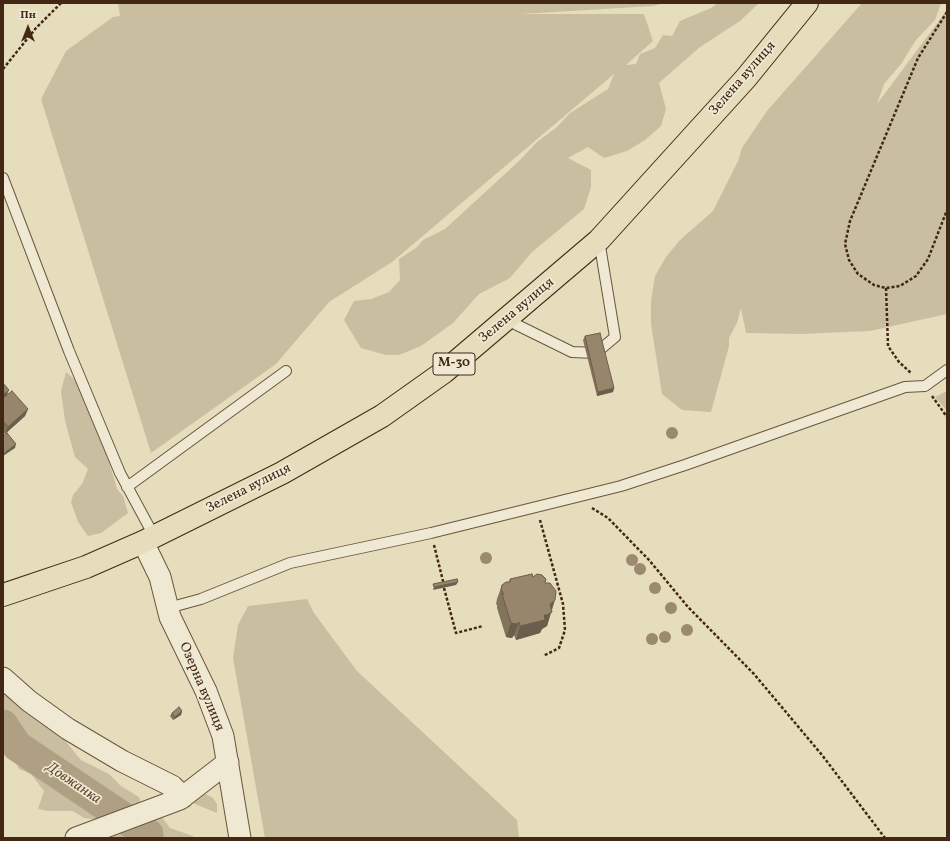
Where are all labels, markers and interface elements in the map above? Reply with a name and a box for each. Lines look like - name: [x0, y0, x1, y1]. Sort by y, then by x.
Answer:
- north arrow: [8, 8, 48, 48]
- text: Пн: [20, 8, 36, 23]
- street label: Зелена вулиця: [706, 38, 780, 120]
- street label: Зелена вулиця: [476, 275, 558, 347]
- road number: М-30: [433, 353, 475, 375]
- street label: Зелена вулиця: [204, 460, 294, 518]
- street label: Озерна вулиця: [175, 640, 227, 734]
- water label: Довжанка: [42, 759, 104, 809]

